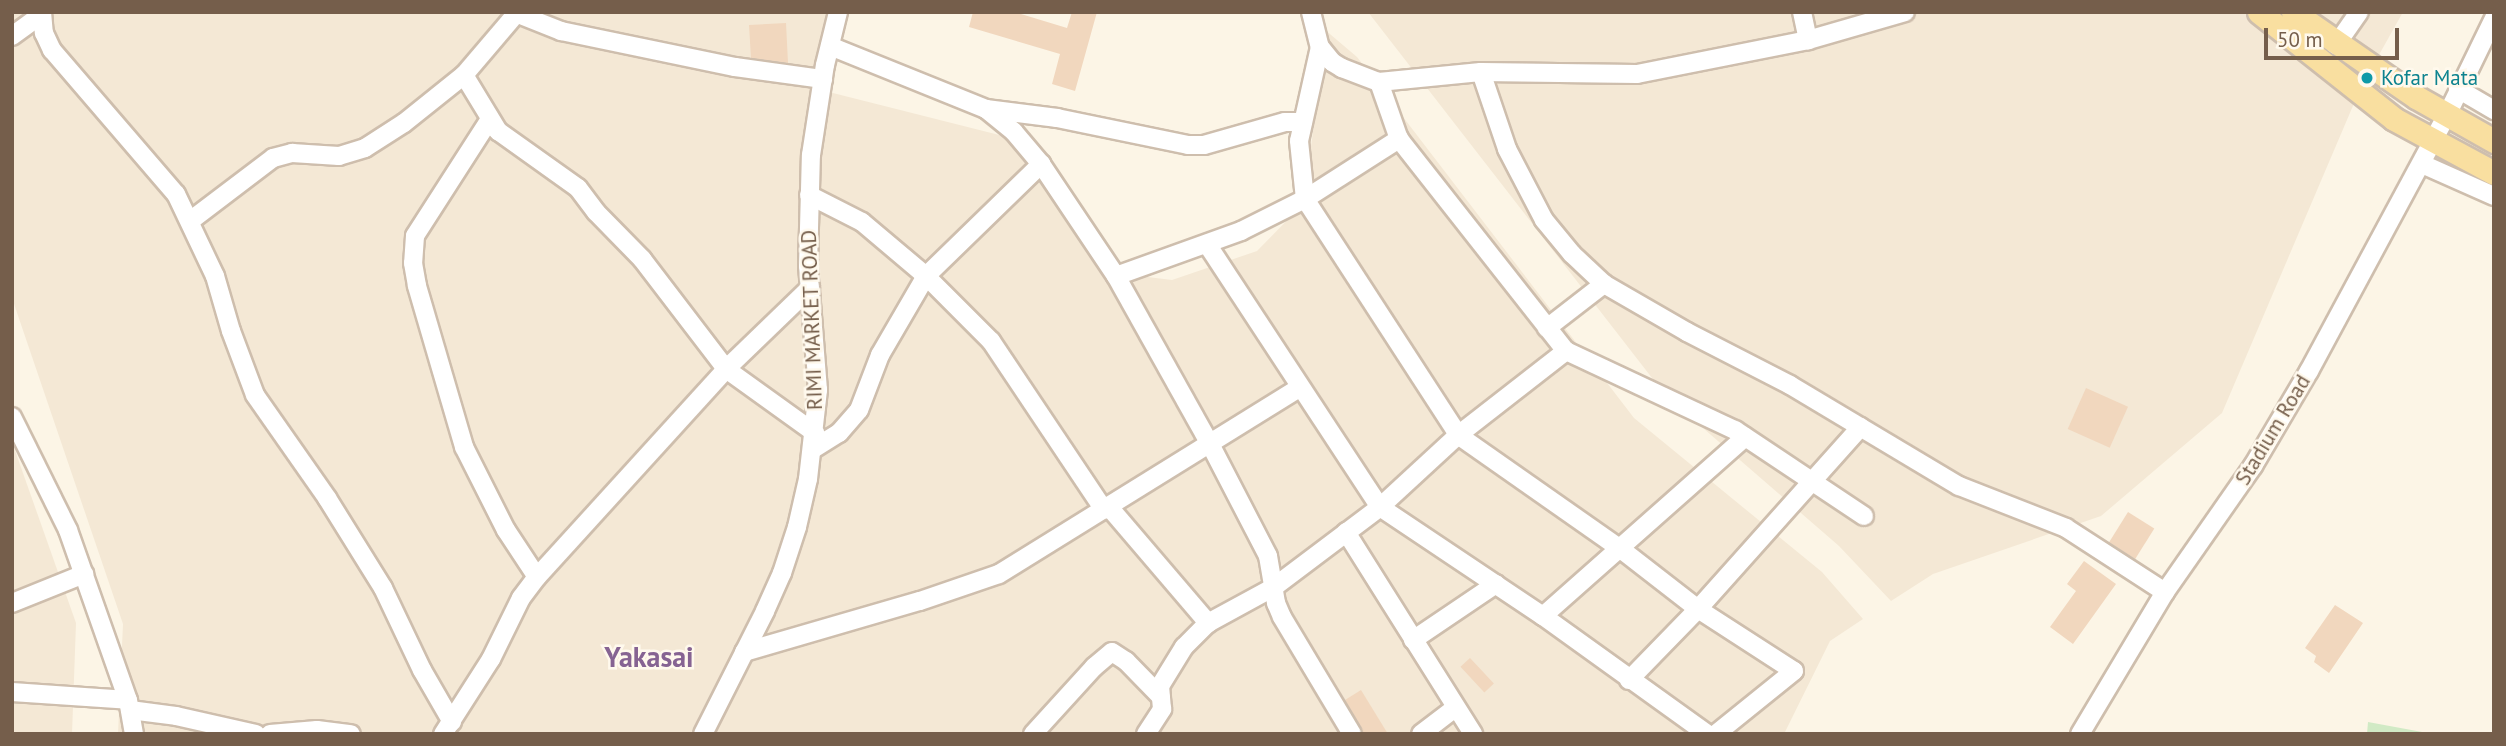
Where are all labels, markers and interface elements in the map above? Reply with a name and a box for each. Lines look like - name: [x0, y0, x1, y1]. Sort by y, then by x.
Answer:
- scale bar: [2268, 14, 2403, 58]
- text: 50 m: [2277, 26, 2323, 53]
- place label: Kofar Mata: [2381, 65, 2478, 91]
- marker: Kofar Mata: [2359, 70, 2375, 86]
- street label: RIMI MARKET ROAD: [796, 229, 828, 411]
- street label: Stadium Road: [2230, 370, 2316, 490]
- district label: Yakasai: [604, 640, 694, 674]

